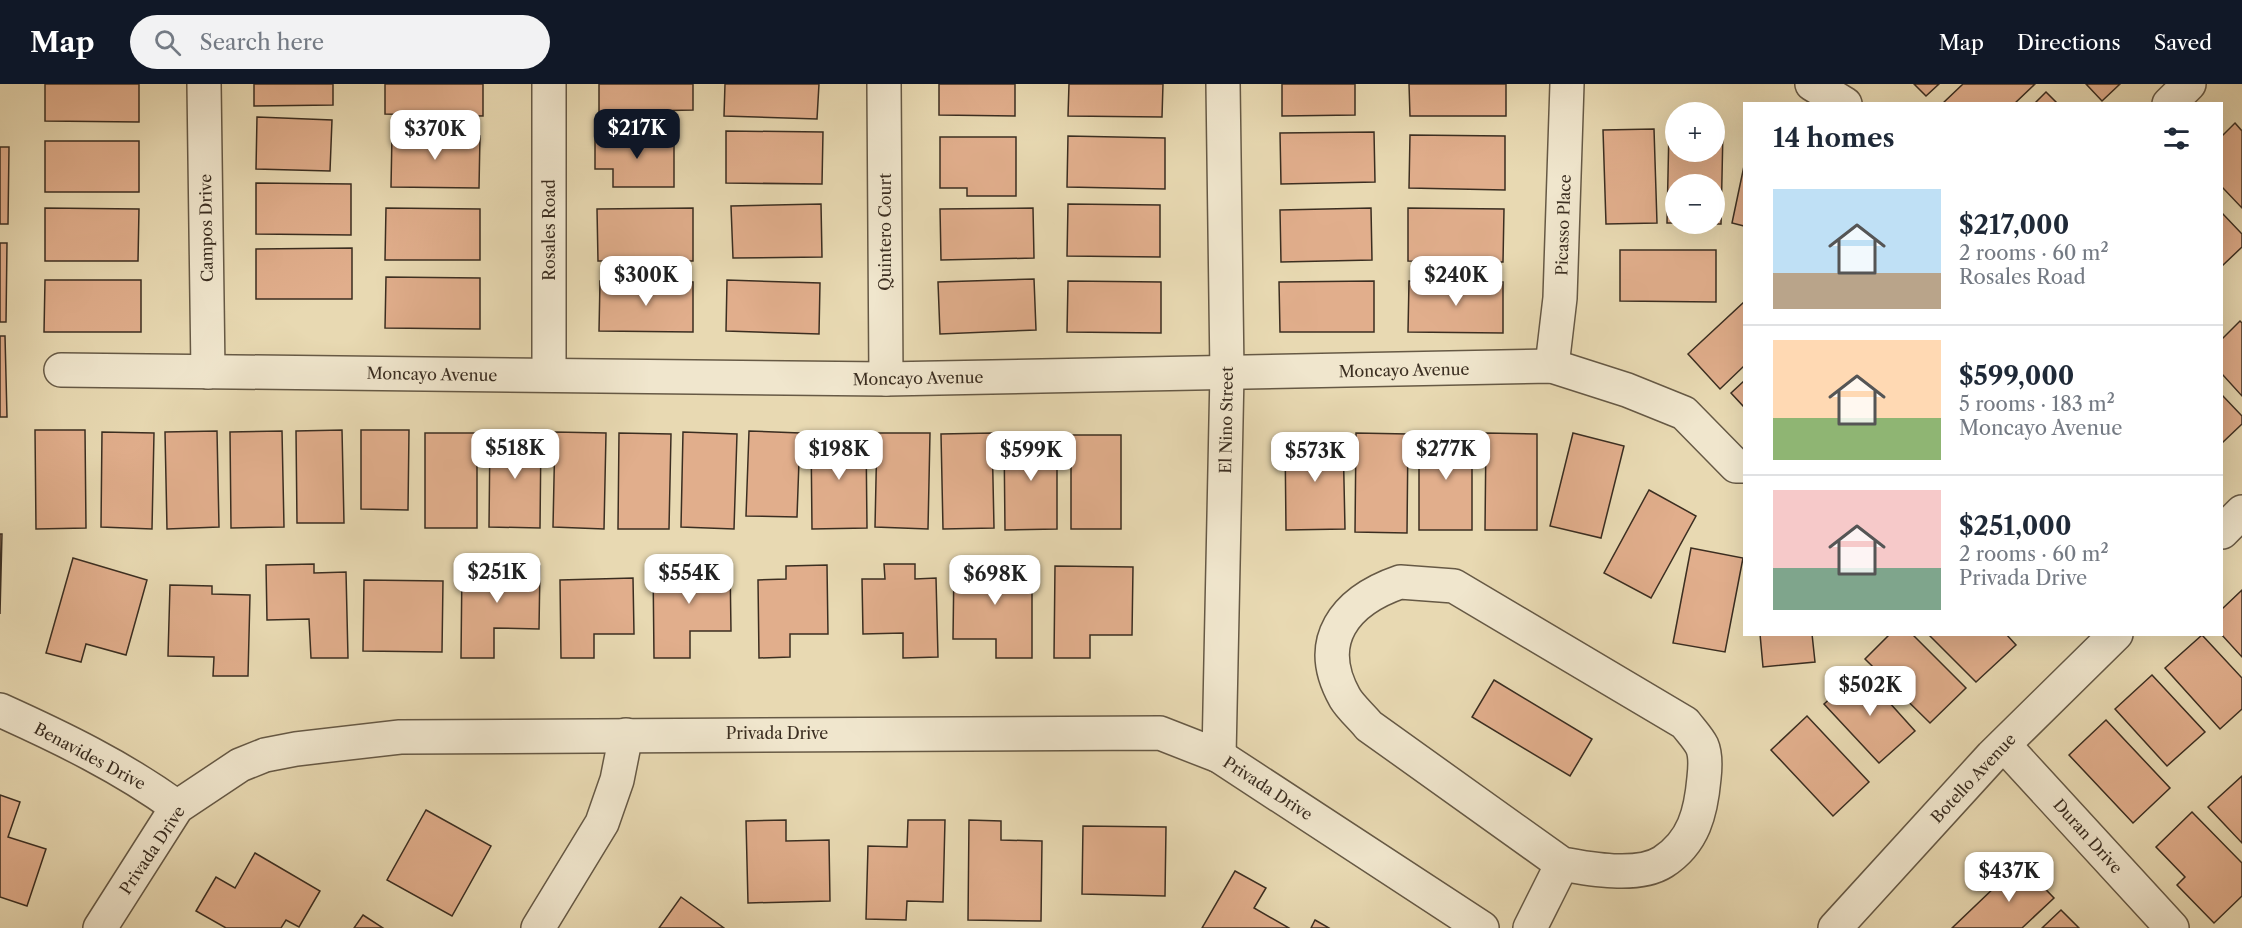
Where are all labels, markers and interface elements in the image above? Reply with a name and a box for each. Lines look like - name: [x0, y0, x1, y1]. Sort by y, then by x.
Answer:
- search box: [130, 15, 550, 69]
- text: Map: [30, 25, 94, 59]
- icon: search: [151, 26, 184, 59]
- text: Search here: [199, 29, 324, 56]
- text: Map: [1939, 30, 1984, 55]
- text: Directions: [2017, 30, 2121, 55]
- text: Saved: [2154, 30, 2212, 55]
- map controls: [1665, 102, 1725, 234]
- button: +: [1665, 102, 1725, 162]
- pin: $217K: [595, 109, 679, 160]
- pin: $370K: [393, 110, 477, 161]
- text: $217K: [608, 116, 666, 140]
- text: $370K: [404, 117, 466, 141]
- text: 14 homes: [1773, 122, 1895, 154]
- icon: filters: [2160, 122, 2193, 155]
- street label: Quintero Court: [875, 173, 895, 291]
- street label: Campos Drive: [195, 174, 217, 282]
- street label: Picasso Place: [1551, 174, 1575, 276]
- button: −: [1665, 174, 1725, 234]
- street label: Rosales Road: [539, 179, 559, 281]
- text: $217,000: [1959, 209, 2069, 241]
- icon: home: [1821, 213, 1893, 285]
- text: 2 rooms · 60 m²: [1959, 241, 2109, 265]
- pin: $300K: [604, 256, 688, 307]
- pin: $240K: [1414, 256, 1498, 307]
- text: $300K: [614, 263, 678, 287]
- text: $240K: [1424, 263, 1488, 287]
- text: Rosales Road: [1959, 265, 2086, 289]
- street label: Moncayo Avenue: [1338, 359, 1470, 381]
- text: $599,000: [1959, 360, 2074, 392]
- street label: Moncayo Avenue: [366, 363, 498, 385]
- icon: home: [1821, 364, 1893, 436]
- street label: El Nino Street: [1215, 366, 1237, 474]
- street label: Moncayo Avenue: [852, 367, 984, 389]
- text: 5 rooms · 183 m²: [1959, 392, 2115, 416]
- text: Moncayo Avenue: [1959, 416, 2123, 440]
- pin: $518K: [473, 429, 557, 480]
- pin: $198K: [797, 430, 881, 481]
- pin: $277K: [1404, 430, 1488, 481]
- pin: $599K: [989, 431, 1073, 482]
- pin: $573K: [1273, 432, 1357, 483]
- text: $518K: [485, 436, 545, 460]
- text: $198K: [809, 437, 869, 461]
- text: $277K: [1416, 437, 1476, 461]
- text: $599K: [1000, 438, 1062, 462]
- text: $573K: [1285, 439, 1345, 463]
- text: $251,000: [1959, 510, 2071, 542]
- icon: home: [1821, 514, 1893, 586]
- text: 2 rooms · 60 m²: [1959, 542, 2109, 566]
- pin: $251K: [455, 553, 539, 604]
- pin: $554K: [647, 554, 731, 605]
- pin: $698K: [953, 555, 1037, 606]
- text: $251K: [468, 560, 527, 584]
- text: $554K: [658, 561, 720, 585]
- text: $698K: [963, 562, 1027, 586]
- text: Privada Drive: [1959, 566, 2087, 590]
- pin: $502K: [1828, 666, 1912, 717]
- text: $502K: [1839, 673, 1901, 697]
- street label: Benavides Drive: [31, 718, 149, 794]
- street label: Privada Drive: [726, 723, 828, 743]
- street label: Botello Avenue: [1926, 729, 2020, 827]
- street label: Privada Drive: [1220, 752, 1316, 824]
- street label: Duran Drive: [2049, 794, 2127, 878]
- street label: Privada Drive: [115, 802, 189, 898]
- pin: $437K: [1967, 852, 2051, 903]
- text: $437K: [1979, 859, 2039, 883]

